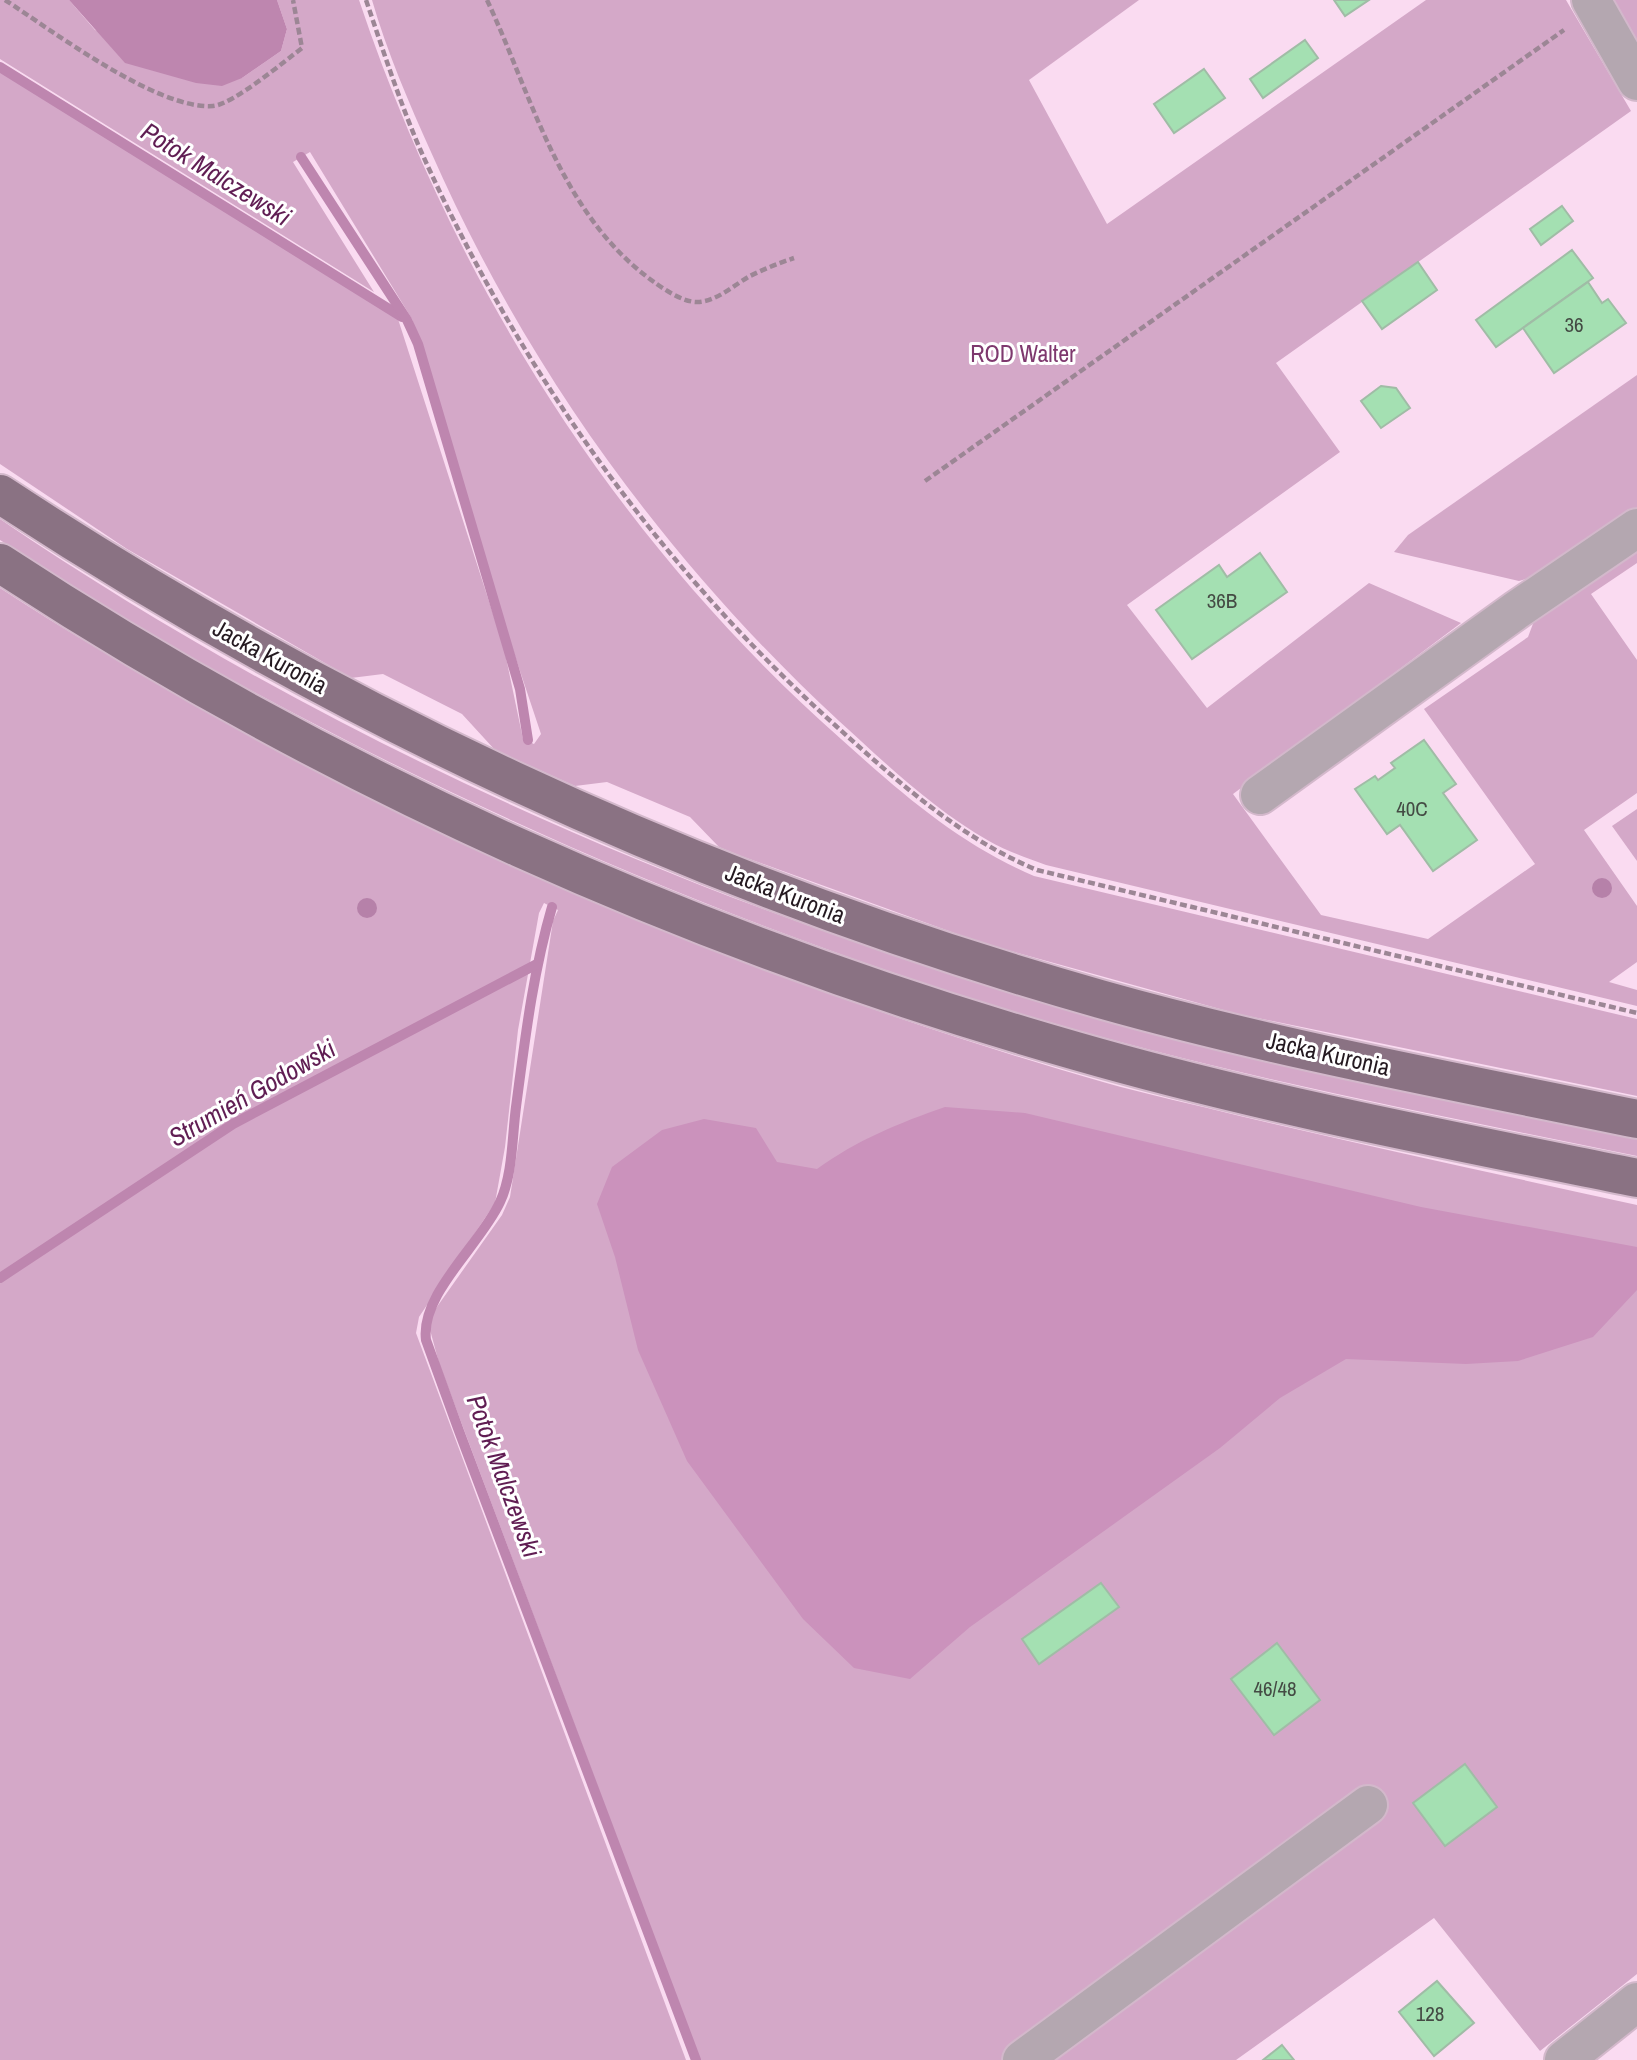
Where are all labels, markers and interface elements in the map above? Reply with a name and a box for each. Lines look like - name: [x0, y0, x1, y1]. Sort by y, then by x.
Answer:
- water label: Potok Malczewski: [135, 114, 298, 234]
- house number: 36: [1564, 310, 1584, 339]
- park label: ROD Walter: [970, 337, 1076, 369]
- house number: 36B: [1207, 586, 1237, 615]
- street label: Jacka Kuronia: [208, 612, 333, 701]
- house number: 40C: [1396, 794, 1428, 823]
- street label: Jacka Kuronia: [721, 856, 850, 931]
- street label: Jacka Kuronia: [1263, 1023, 1393, 1083]
- water label: Strumień Godowski: [162, 1031, 342, 1155]
- water label: Potok Malczewski: [459, 1390, 550, 1562]
- house number: 46/48: [1253, 1674, 1297, 1703]
- house number: 128: [1416, 1999, 1444, 2028]

